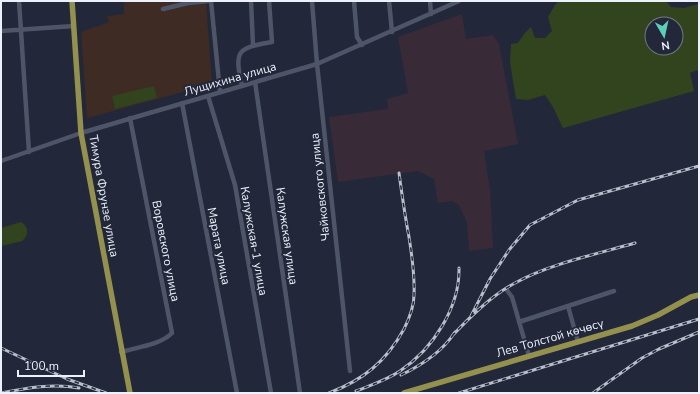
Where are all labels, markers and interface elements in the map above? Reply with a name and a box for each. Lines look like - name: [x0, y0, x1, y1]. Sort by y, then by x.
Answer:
- north arrow: [644, 16, 684, 56]
- text: N: [660, 37, 671, 53]
- street label: Лущихина улица: [182, 58, 278, 100]
- street label: Чайковского улица: [306, 132, 334, 242]
- street label: Тимура Фрунзе улица: [85, 134, 123, 258]
- street label: Калужская-1 улица: [237, 185, 271, 297]
- street label: Калужская улица: [272, 186, 302, 286]
- street label: Воровского улица: [148, 199, 184, 303]
- street label: Марата улица: [204, 206, 234, 286]
- street label: Лев Толстой көчөсү: [494, 315, 606, 361]
- scale bar: [18, 352, 84, 378]
- text: 100 m: [24, 358, 59, 374]

